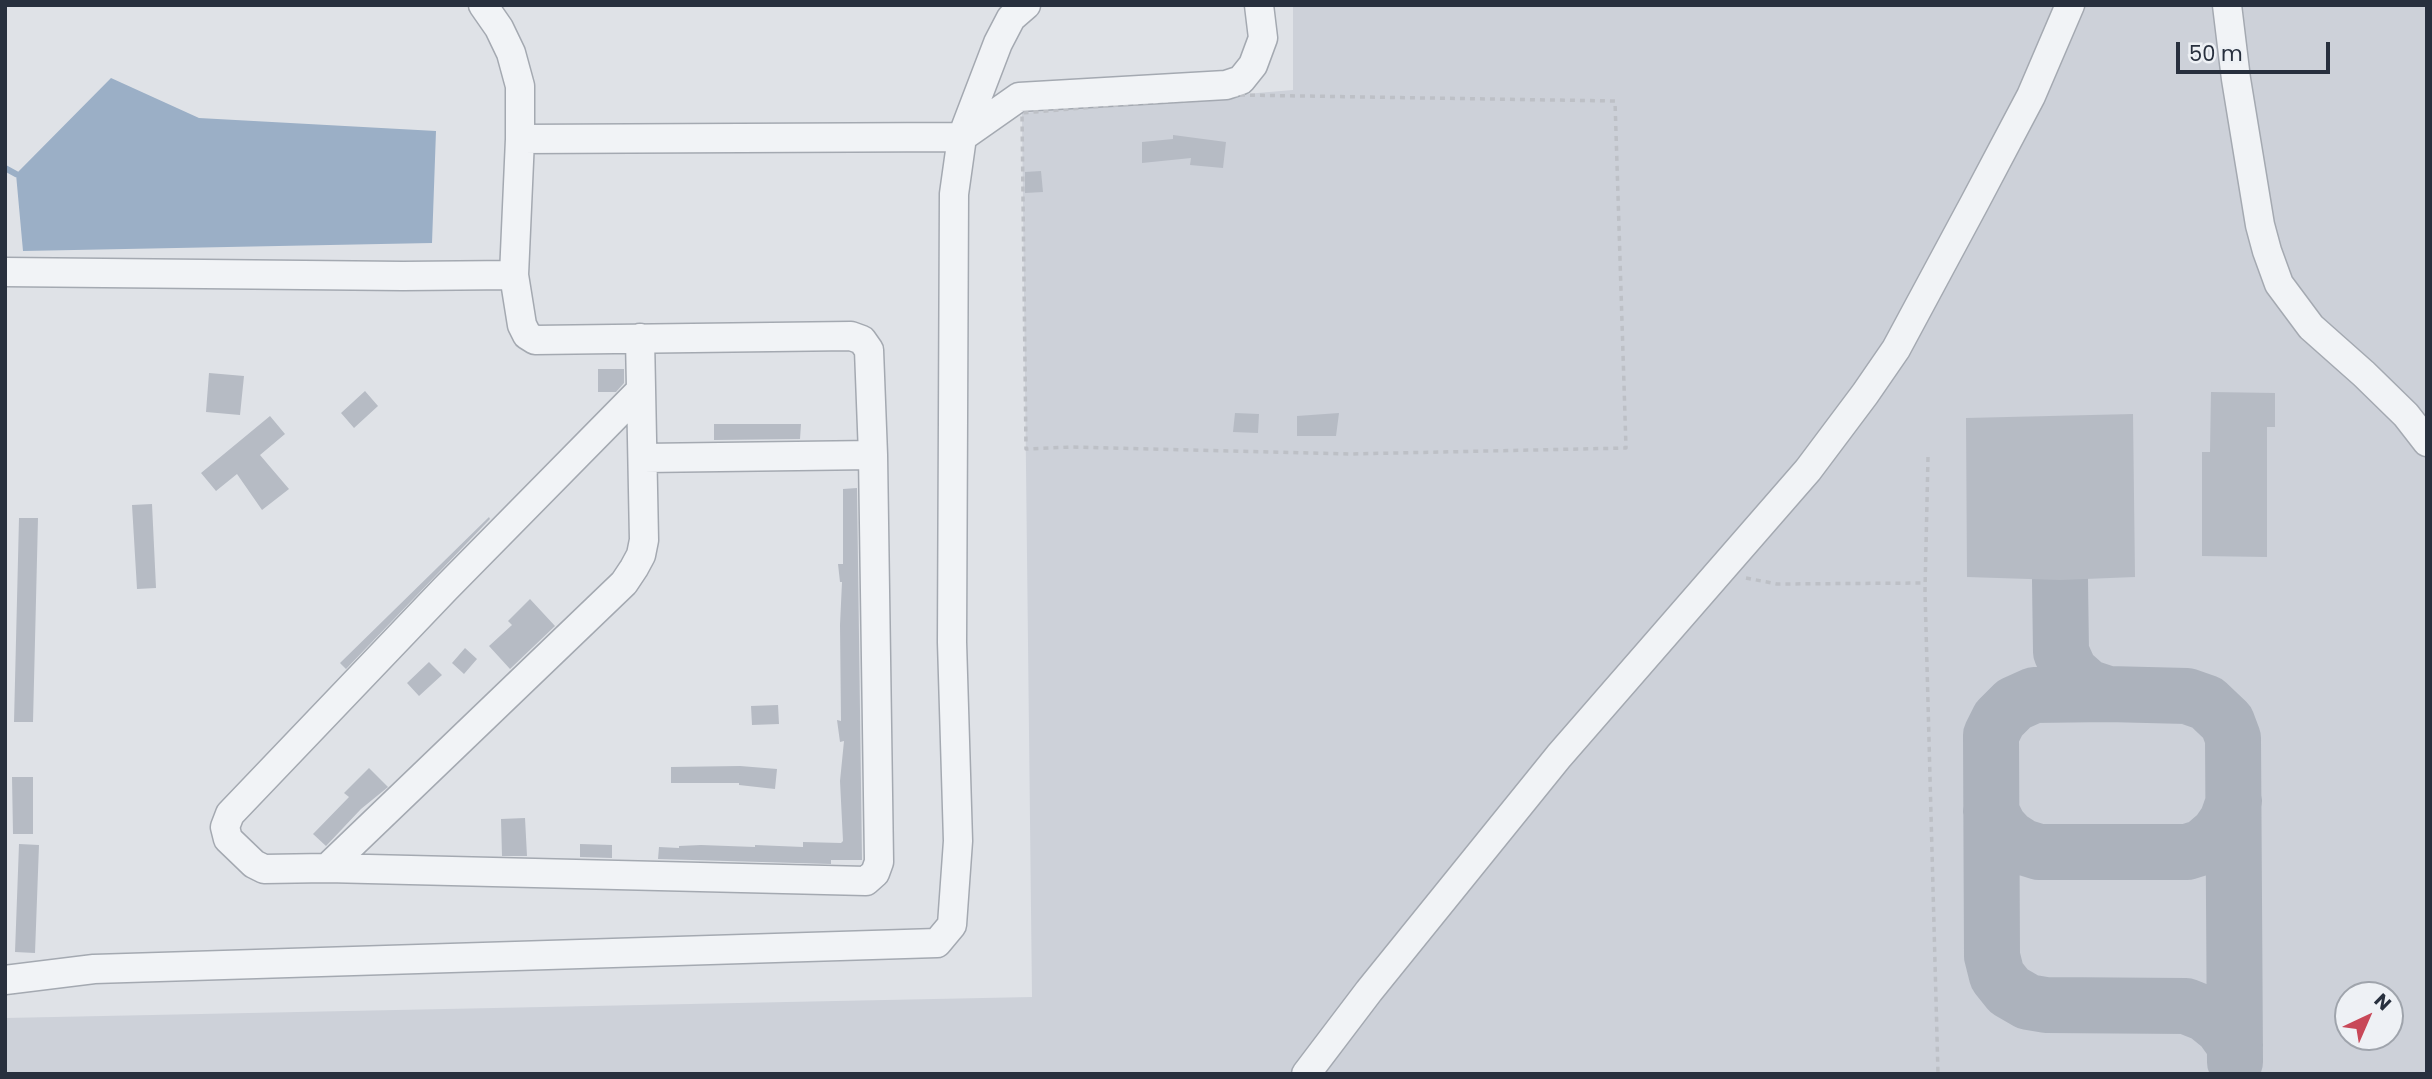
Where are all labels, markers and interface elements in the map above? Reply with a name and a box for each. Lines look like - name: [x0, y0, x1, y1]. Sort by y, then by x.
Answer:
- scale bar: [2180, 28, 2334, 72]
- text: 50 m: [2189, 39, 2243, 68]
- north arrow: [2334, 981, 2404, 1051]
- text: N: [2368, 987, 2397, 1017]

